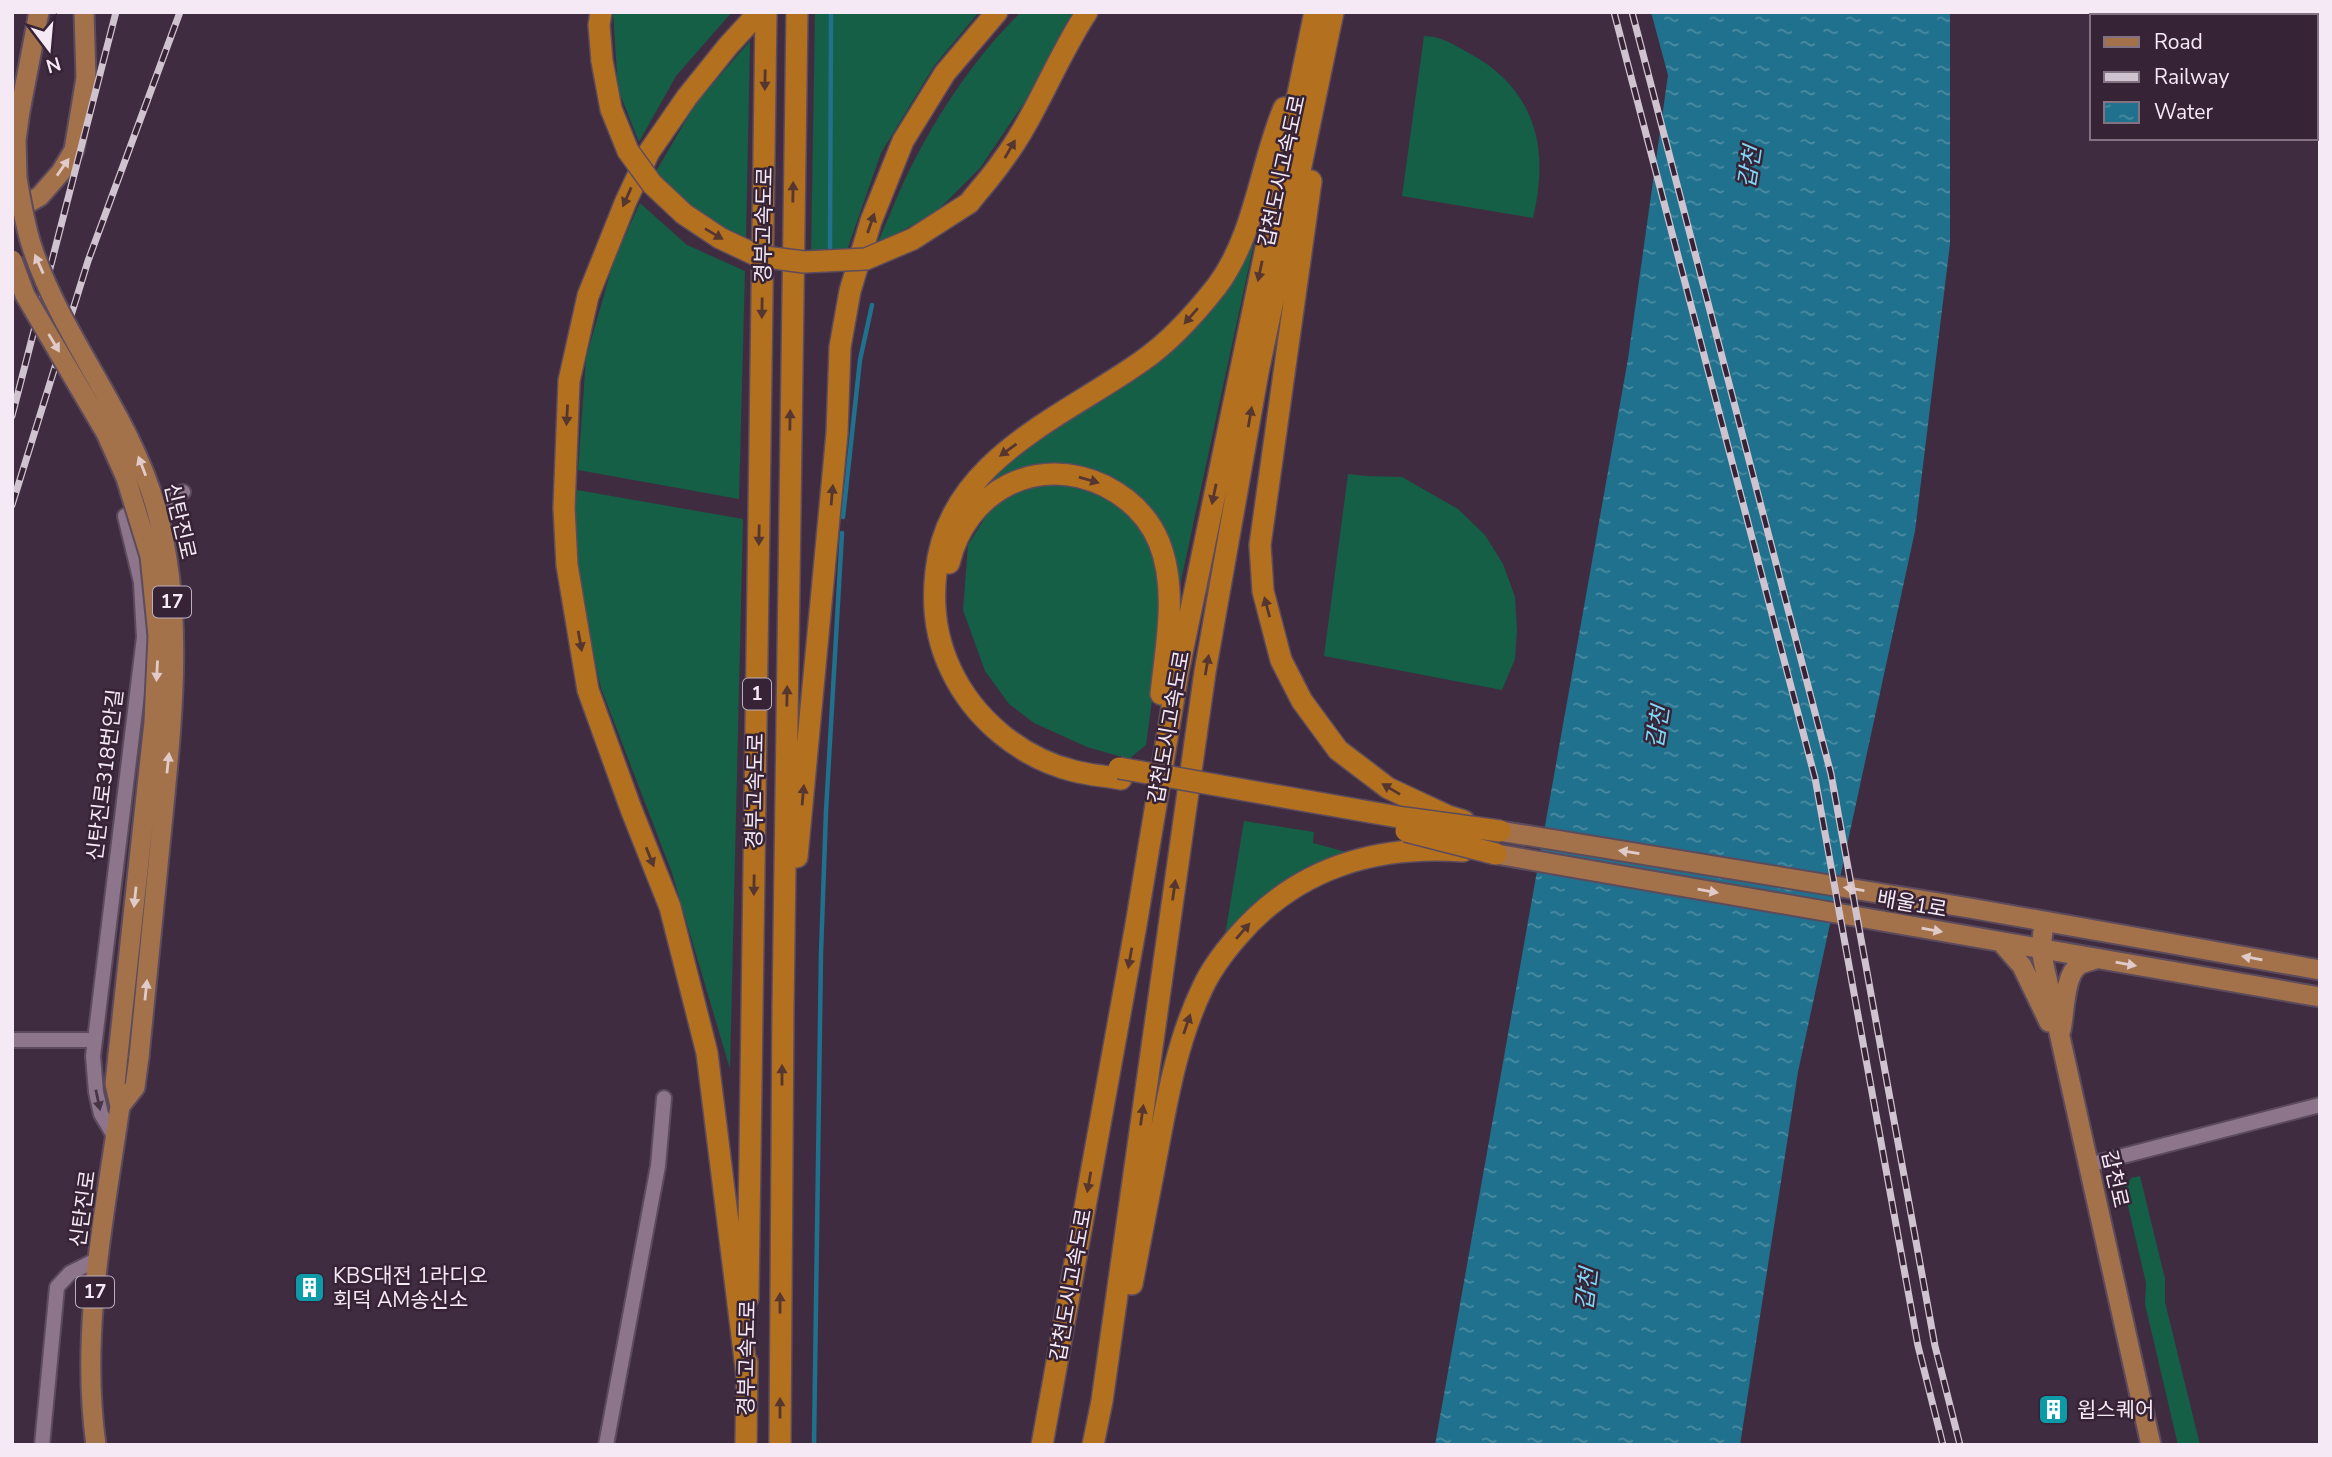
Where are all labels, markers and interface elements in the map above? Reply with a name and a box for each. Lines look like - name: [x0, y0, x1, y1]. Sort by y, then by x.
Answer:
- north arrow: [14, 14, 84, 84]
- legend: [2090, 14, 2318, 140]
- text: Road: [2154, 28, 2203, 56]
- text: N: [43, 50, 64, 79]
- text: Railway: [2154, 63, 2229, 91]
- one-way arrow: [760, 70, 771, 92]
- street label: 갑천도시고속도로: [1252, 92, 1312, 250]
- text: Water: [2154, 98, 2213, 126]
- one-way arrow: [1004, 139, 1016, 159]
- water label: 갑천: [1731, 141, 1769, 190]
- one-way arrow: [56, 158, 70, 176]
- street label: 경부고속도로: [749, 167, 779, 283]
- one-way arrow: [788, 181, 799, 203]
- one-way arrow: [622, 187, 633, 208]
- one-way arrow: [866, 212, 877, 233]
- one-way arrow: [705, 228, 724, 240]
- one-way arrow: [33, 254, 45, 274]
- one-way arrow: [1255, 260, 1266, 282]
- one-way arrow: [757, 297, 768, 319]
- one-way arrow: [1183, 307, 1199, 325]
- one-way arrow: [47, 333, 60, 352]
- one-way arrow: [561, 404, 572, 426]
- one-way arrow: [1245, 406, 1256, 428]
- one-way arrow: [784, 408, 796, 430]
- one-way arrow: [999, 443, 1018, 457]
- one-way arrow: [136, 456, 147, 477]
- one-way arrow: [1078, 476, 1099, 486]
- street label: 신탄진로: [158, 480, 202, 562]
- one-way arrow: [1209, 483, 1220, 505]
- one-way arrow: [826, 484, 837, 506]
- one-way arrow: [753, 525, 765, 547]
- road number: 17: [153, 586, 191, 618]
- one-way arrow: [1261, 596, 1272, 618]
- one-way arrow: [575, 630, 586, 652]
- street label: 갑천도시고속도로: [1142, 648, 1196, 806]
- one-way arrow: [1202, 654, 1213, 676]
- one-way arrow: [151, 660, 162, 682]
- road number: 1: [743, 678, 771, 709]
- one-way arrow: [781, 685, 793, 707]
- street label: 신탄진로318번안길: [81, 687, 129, 863]
- water label: 갑천: [1639, 701, 1677, 750]
- street label: 경부고속도로: [740, 733, 770, 849]
- one-way arrow: [163, 752, 174, 774]
- one-way arrow: [1382, 782, 1401, 795]
- one-way arrow: [798, 784, 809, 806]
- one-way arrow: [1618, 846, 1640, 857]
- one-way arrow: [645, 847, 656, 868]
- one-way arrow: [748, 875, 760, 897]
- one-way arrow: [1169, 879, 1180, 901]
- one-way arrow: [1843, 883, 1865, 894]
- street label: 배울1로: [1875, 884, 1949, 924]
- one-way arrow: [130, 886, 141, 908]
- one-way arrow: [1697, 886, 1719, 897]
- one-way arrow: [1235, 922, 1251, 940]
- one-way arrow: [1921, 925, 1943, 936]
- one-way arrow: [1124, 947, 1135, 969]
- one-way arrow: [2241, 952, 2263, 963]
- one-way arrow: [2115, 959, 2137, 970]
- one-way arrow: [141, 978, 152, 1000]
- one-way arrow: [1183, 1014, 1193, 1035]
- one-way arrow: [776, 1064, 788, 1086]
- one-way arrow: [93, 1089, 104, 1111]
- one-way arrow: [1137, 1104, 1148, 1126]
- street label: 갑천로: [2095, 1148, 2135, 1210]
- street label: 신탄진로: [64, 1169, 102, 1249]
- one-way arrow: [1084, 1171, 1095, 1193]
- street label: 갑천도시고속도로: [1044, 1206, 1098, 1364]
- place label: KBS대전 1라디오 회덕 AM송신소: [333, 1262, 488, 1314]
- water label: 갑천: [1569, 1263, 1605, 1312]
- building icon: KBS대전 1라디오 회덕 AM송신소: [293, 1271, 327, 1305]
- road number: 17: [76, 1276, 114, 1308]
- one-way arrow: [774, 1292, 786, 1314]
- street label: 경부고속도로: [732, 1300, 762, 1416]
- building icon: 윕스퀘어: [2037, 1393, 2071, 1427]
- place label: 윕스퀘어: [2077, 1396, 2154, 1424]
- one-way arrow: [774, 1397, 786, 1419]

